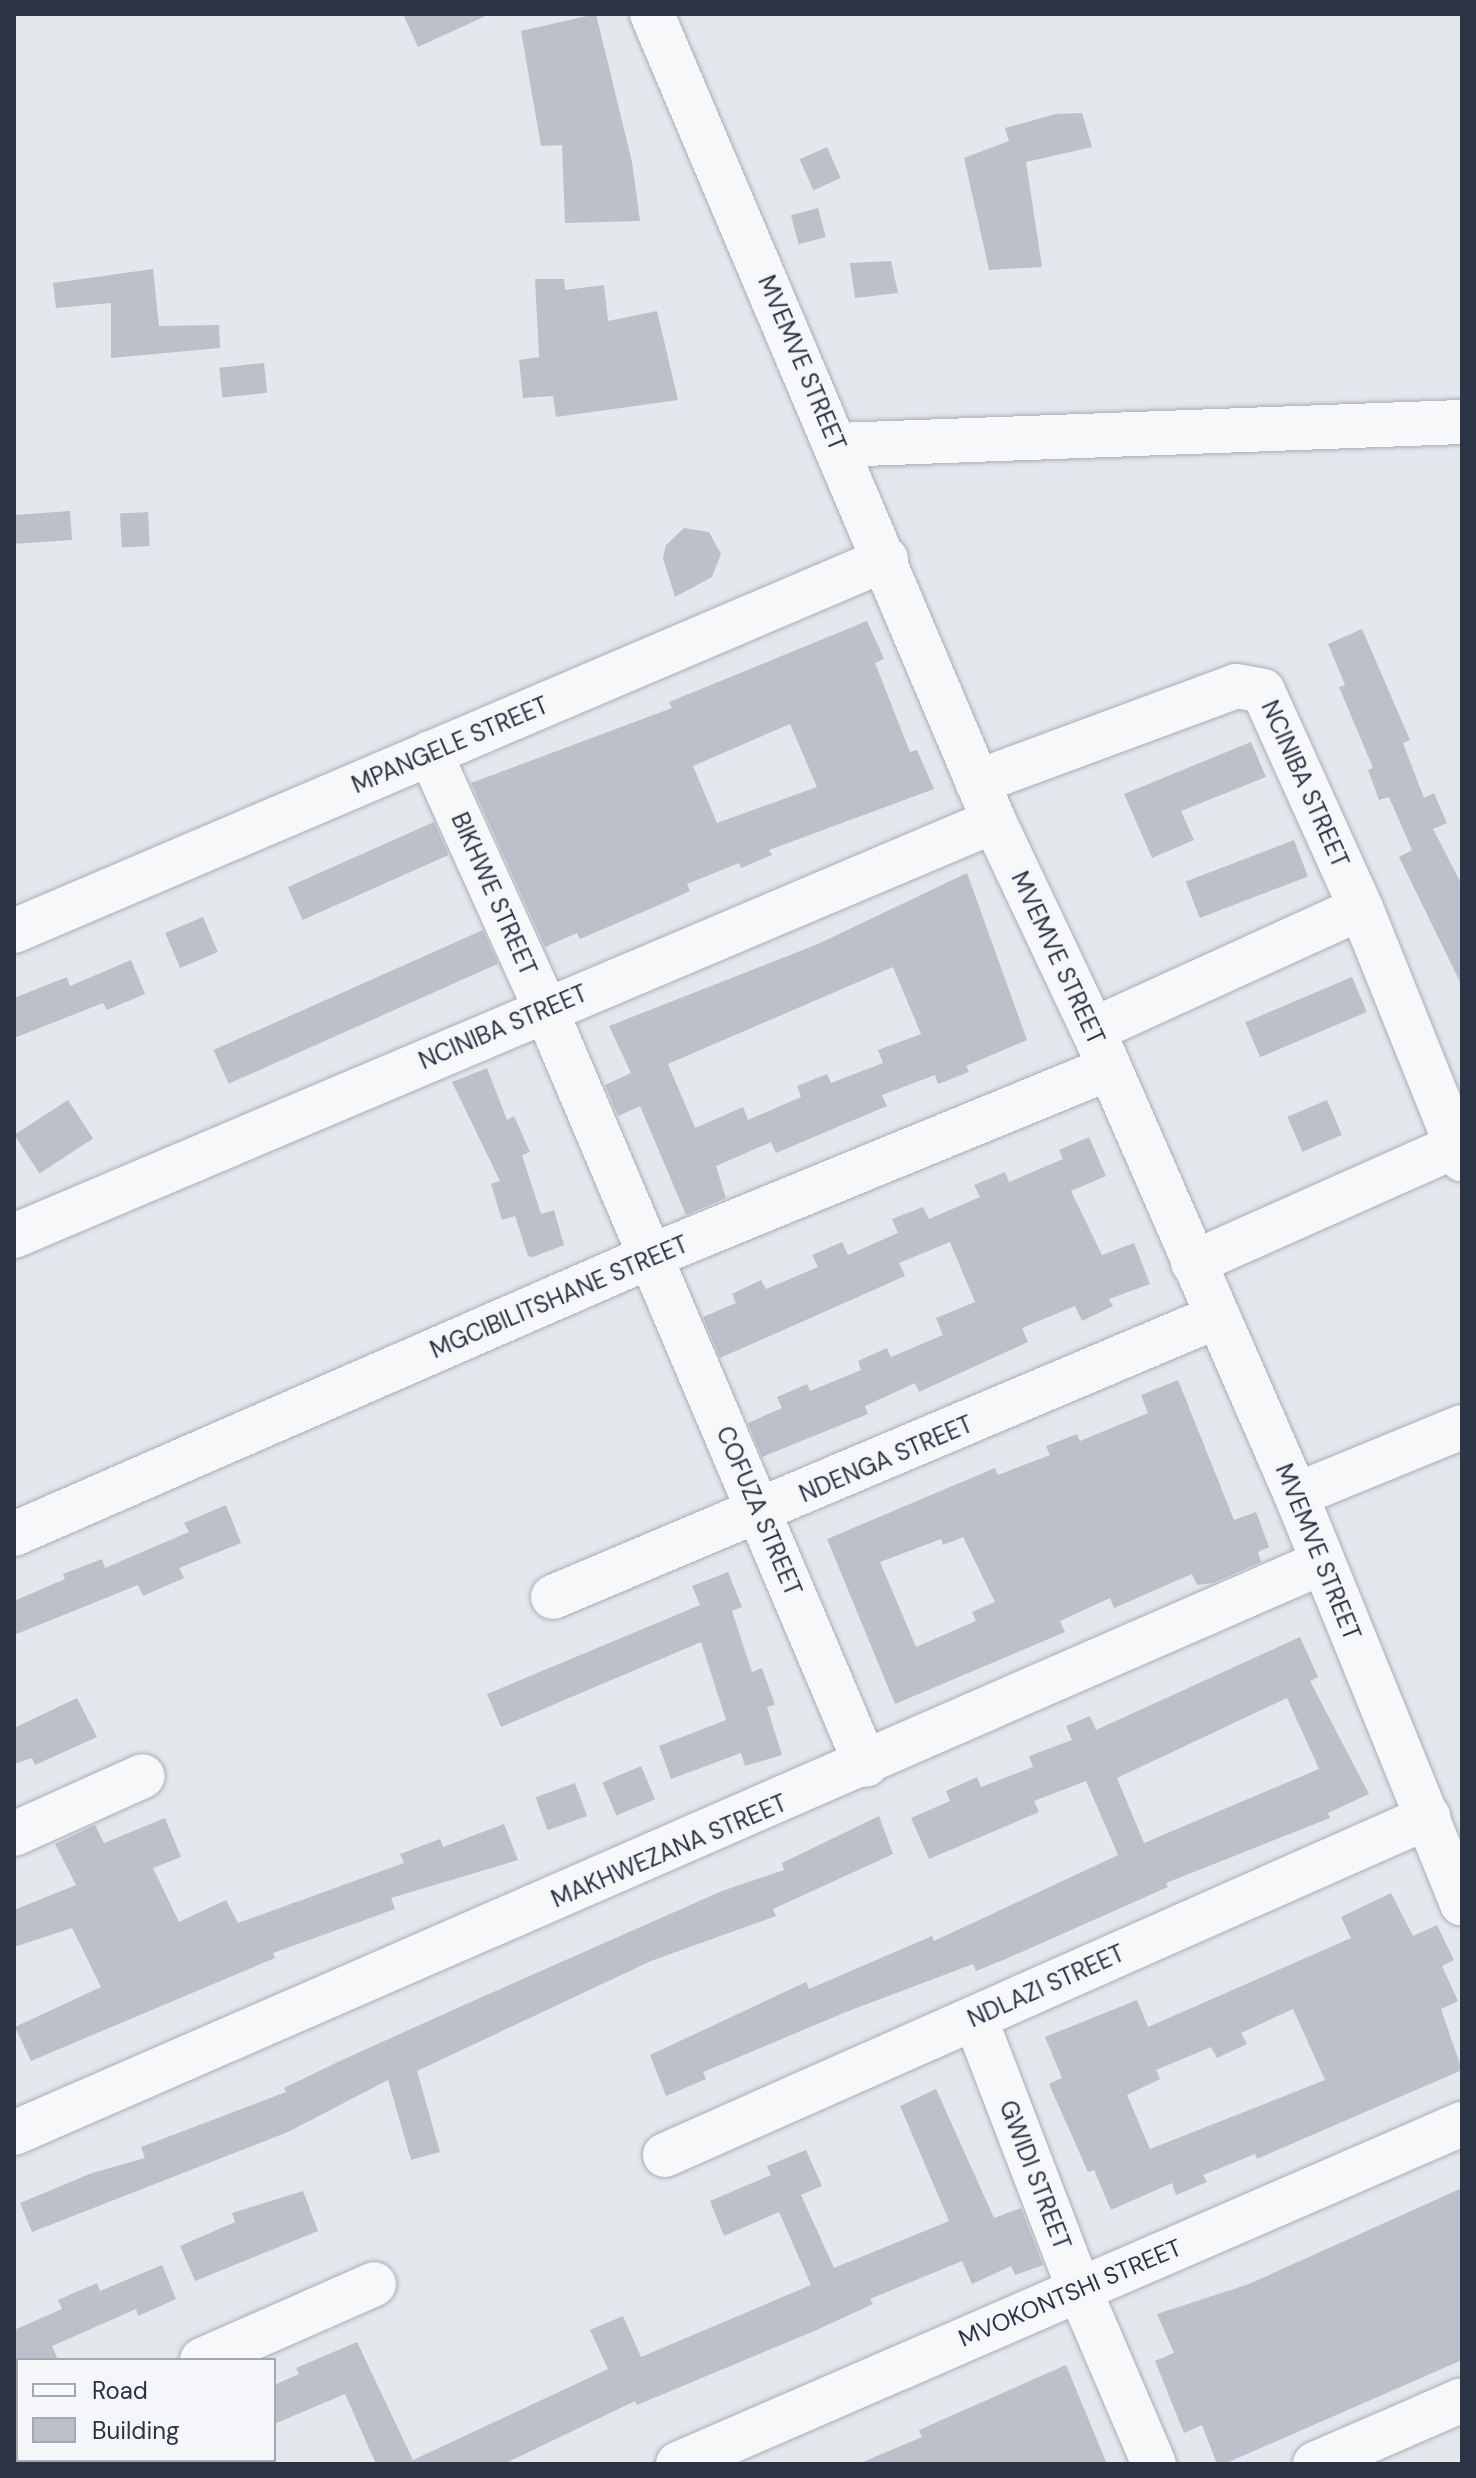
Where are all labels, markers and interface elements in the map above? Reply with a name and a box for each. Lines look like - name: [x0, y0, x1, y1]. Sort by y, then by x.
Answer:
- street label: MVEMVE STREET: [752, 271, 852, 455]
- street label: MPANGELE STREET: [347, 691, 553, 799]
- street label: NCINIBA STREET: [1255, 696, 1355, 872]
- street label: BIKHWE STREET: [445, 808, 543, 980]
- street label: MVEMVE STREET: [1005, 867, 1111, 1049]
- street label: NCINIBA STREET: [415, 979, 591, 1075]
- street label: MGCIBILITSHANE STREET: [426, 1230, 692, 1364]
- street label: NDENGA STREET: [795, 1409, 977, 1509]
- street label: COFUZA STREET: [710, 1422, 808, 1600]
- street label: MVEMVE STREET: [1269, 1460, 1367, 1644]
- street label: MAKHWEZANA STREET: [547, 1788, 791, 1914]
- street label: NDLAZI STREET: [963, 1939, 1129, 2033]
- street label: GWIDI STREET: [993, 2096, 1077, 2254]
- street label: MVOKONTSHI STREET: [954, 2233, 1186, 2353]
- legend: [16, 2358, 276, 2462]
- text: Road: [92, 2375, 148, 2406]
- text: Building: [92, 2415, 179, 2446]

